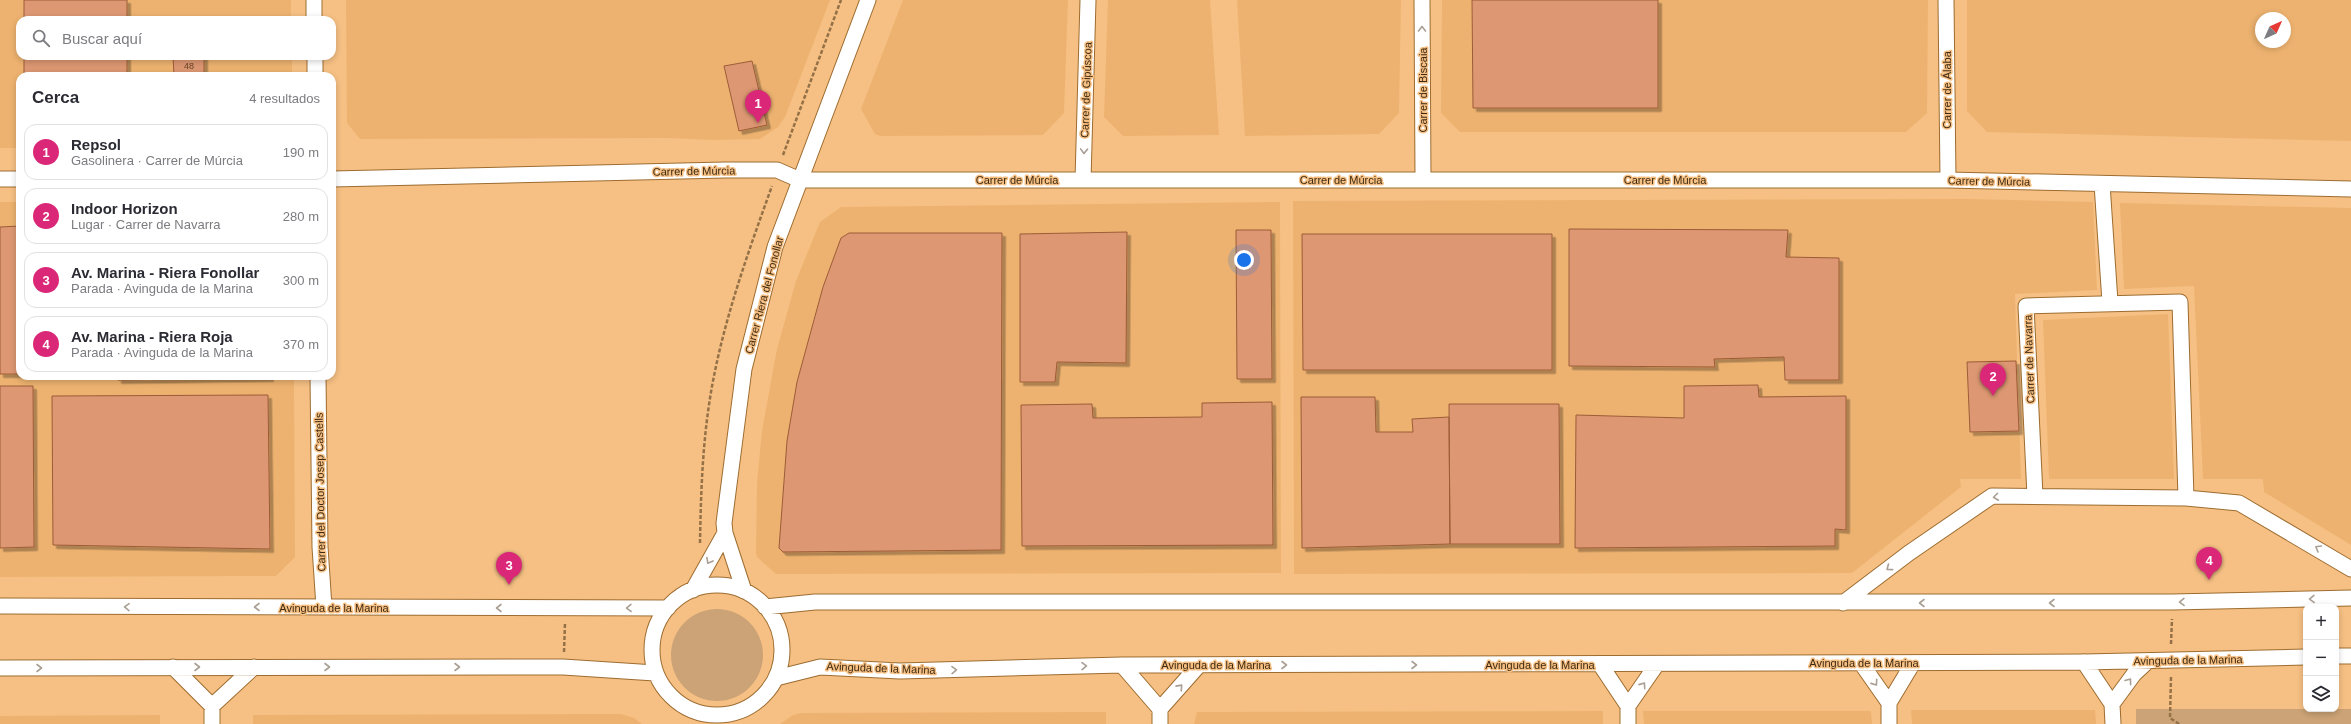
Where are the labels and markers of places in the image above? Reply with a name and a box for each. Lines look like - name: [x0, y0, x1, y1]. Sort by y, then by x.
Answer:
- pin: 1: [745, 90, 771, 123]
- pin: 2: [1980, 363, 2006, 396]
- pin: 4: [2196, 547, 2222, 580]
- pin: 3: [496, 552, 522, 585]

